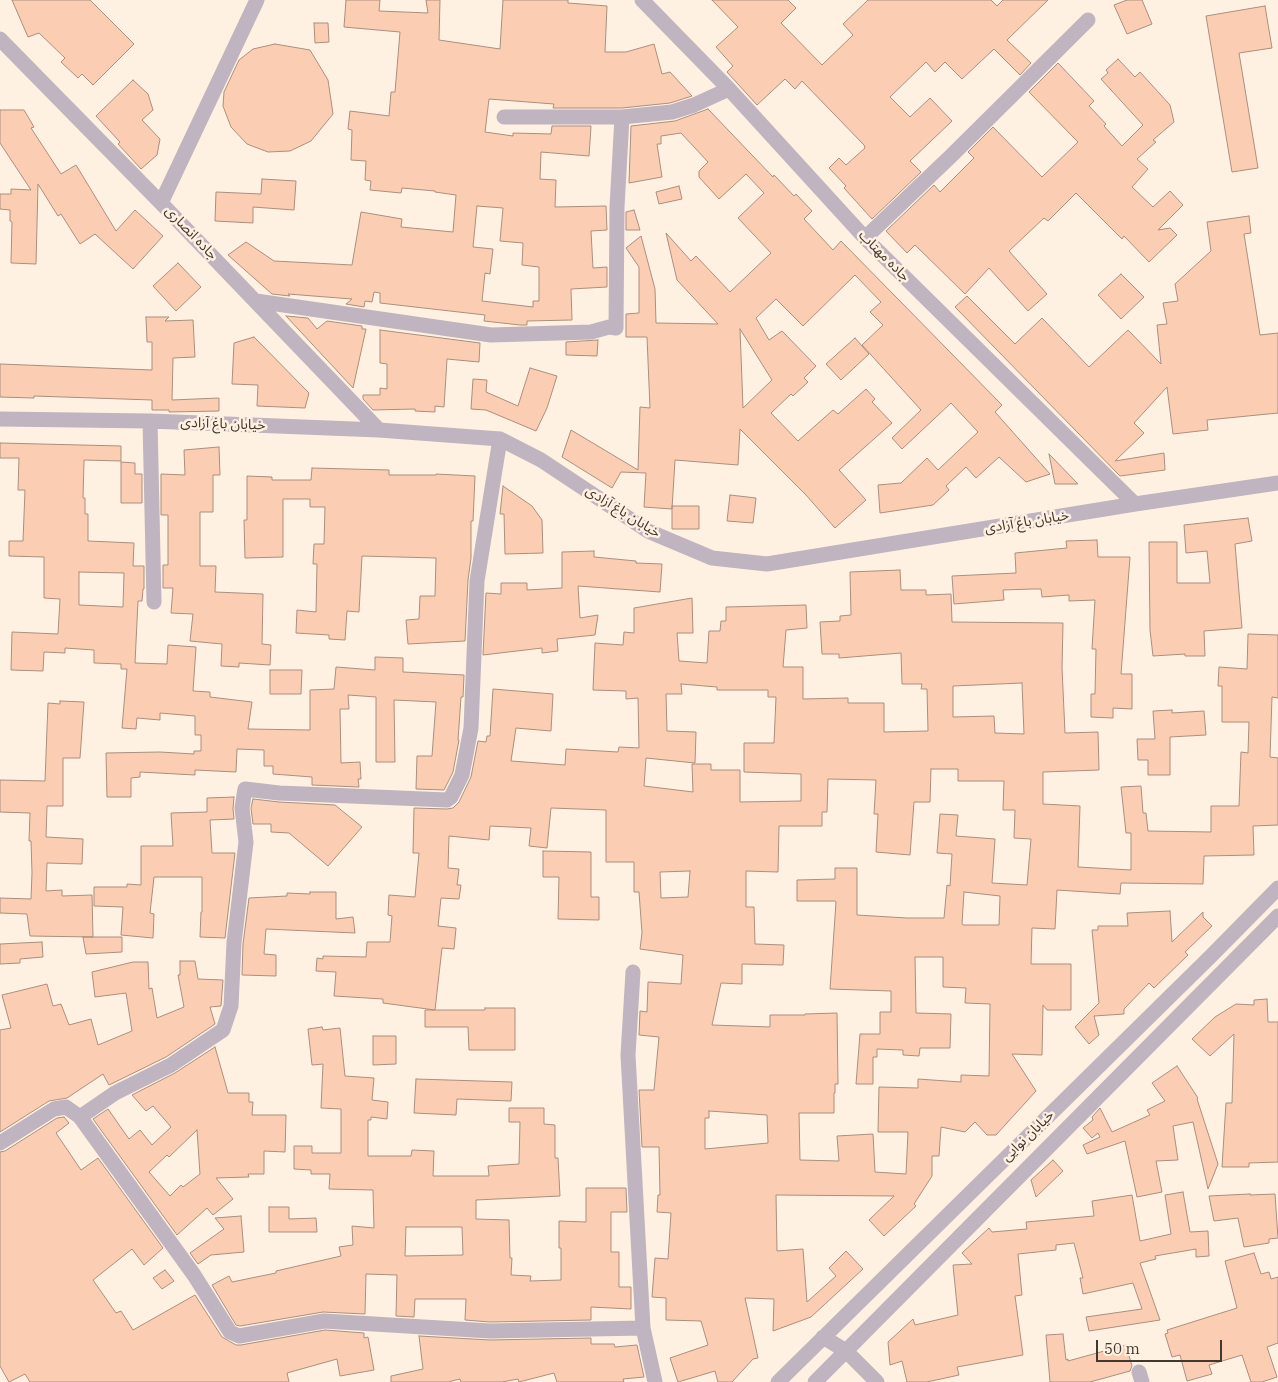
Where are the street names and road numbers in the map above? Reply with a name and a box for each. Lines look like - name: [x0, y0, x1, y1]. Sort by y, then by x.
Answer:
- street label: جاده انصاری: [161, 203, 221, 263]
- street label: جاده مهتاب: [855, 227, 913, 285]
- street label: خیابان باغ آزادی: [180, 414, 266, 434]
- street label: خیابان باغ آزادی: [582, 482, 664, 542]
- street label: خیابان باغ آزادی: [984, 507, 1070, 537]
- street label: خیابان نوایی: [998, 1107, 1058, 1165]

